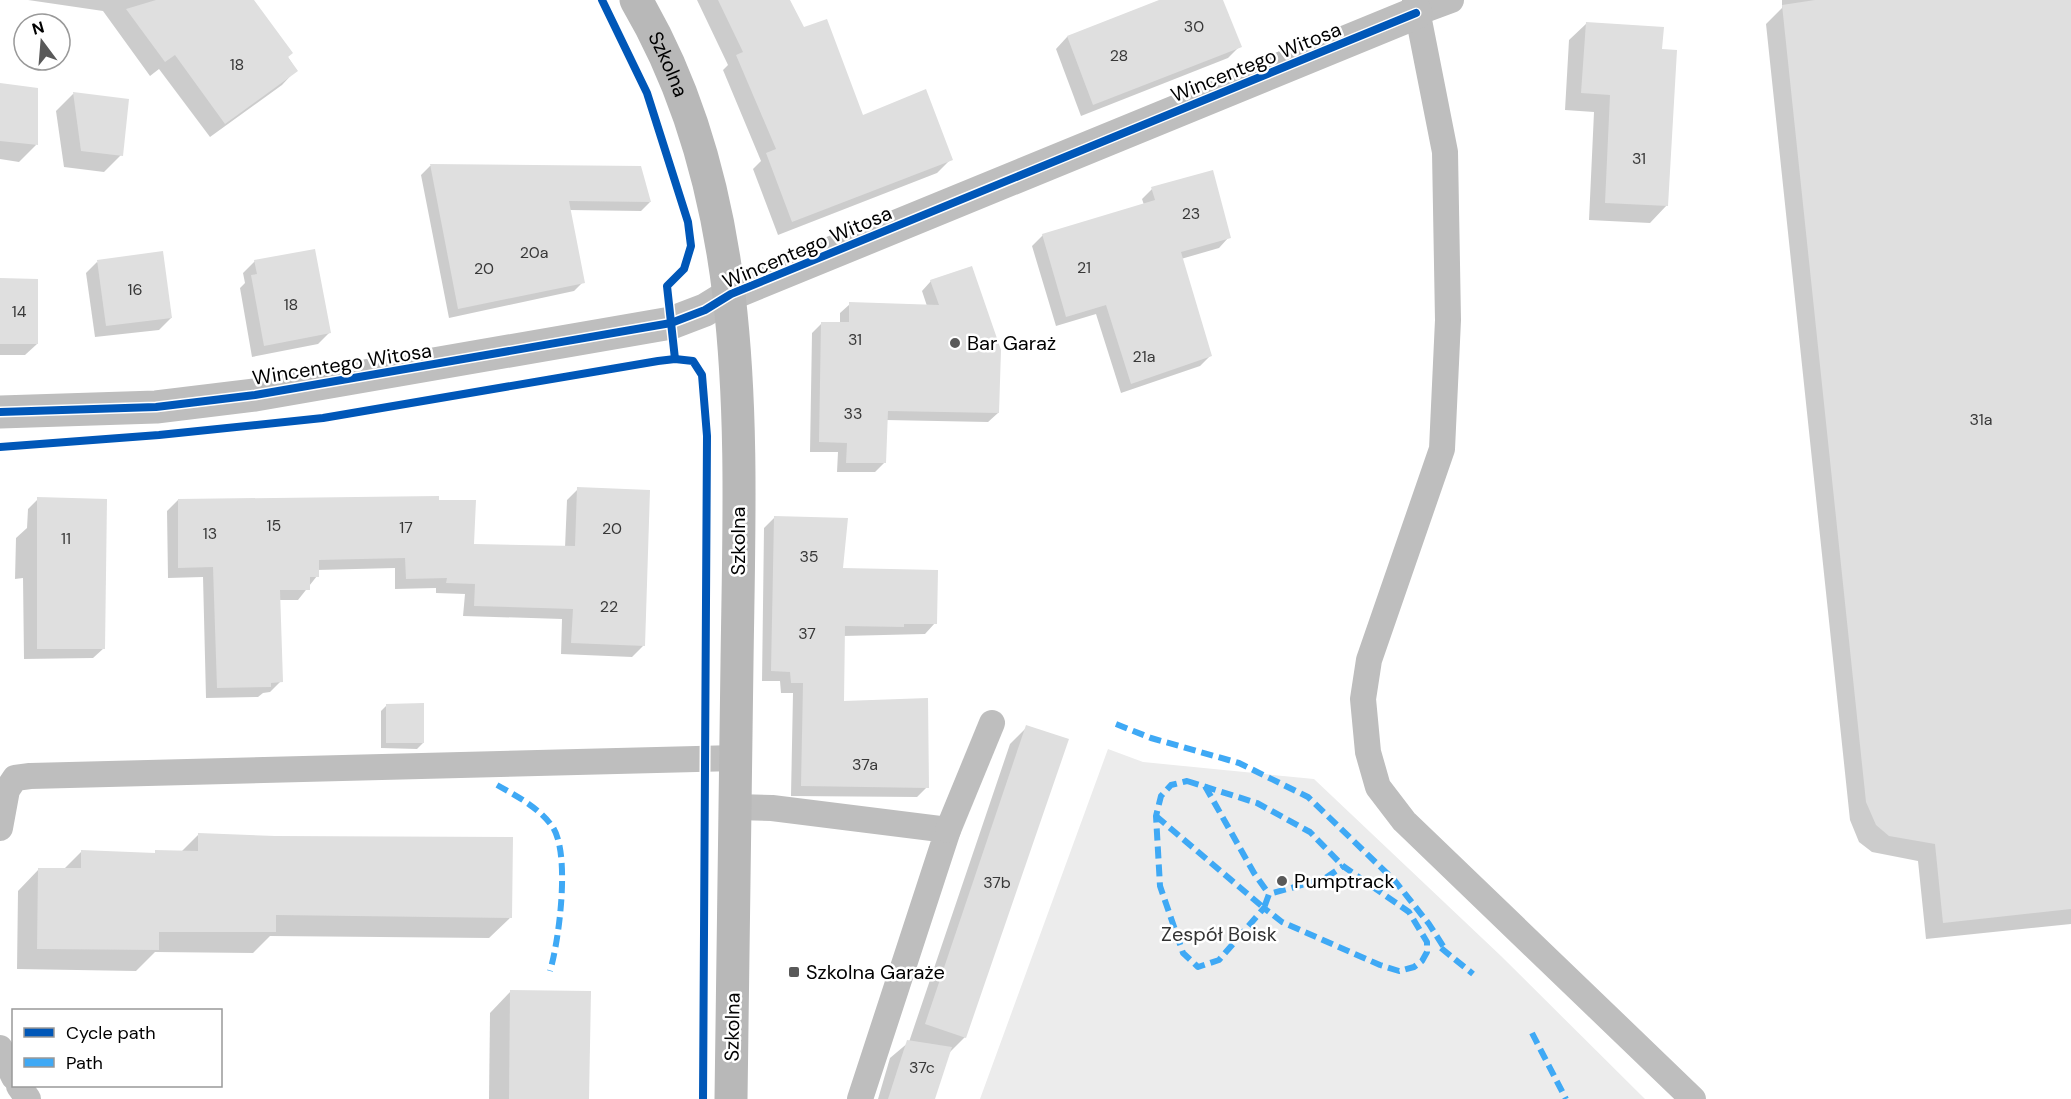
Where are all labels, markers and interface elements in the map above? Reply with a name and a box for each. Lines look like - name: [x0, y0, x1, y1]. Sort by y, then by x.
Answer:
- north arrow: [12, 12, 72, 72]
- text: N: [29, 16, 47, 40]
- street label: Wincentego Witosa: [1167, 16, 1345, 108]
- house number: 30: [1184, 16, 1204, 37]
- street label: Szkolna: [642, 27, 694, 101]
- house number: 28: [1110, 45, 1128, 66]
- house number: 18: [230, 54, 244, 75]
- house number: 31: [1632, 148, 1646, 169]
- street label: Wincentego Witosa: [719, 200, 895, 294]
- house number: 23: [1182, 203, 1200, 224]
- house number: 20a: [520, 242, 548, 263]
- house number: 21: [1077, 257, 1091, 278]
- house number: 20: [474, 258, 494, 279]
- house number: 16: [127, 279, 143, 300]
- house number: 18: [284, 294, 298, 315]
- house number: 14: [12, 301, 27, 322]
- house number: 31: [848, 329, 862, 350]
- place label: Bar Garaż: [967, 330, 1056, 356]
- marker: Bar Garaż: [948, 336, 962, 350]
- street label: Wincentego Witosa: [250, 337, 434, 391]
- house number: 21a: [1133, 346, 1155, 367]
- house number: 33: [844, 403, 862, 424]
- house number: 31a: [1970, 409, 1992, 430]
- street label: Szkolna: [725, 507, 751, 575]
- house number: 15: [267, 515, 281, 536]
- house number: 17: [399, 517, 413, 538]
- house number: 20: [602, 518, 622, 539]
- house number: 13: [203, 523, 217, 544]
- house number: 11: [61, 528, 71, 549]
- house number: 35: [799, 546, 819, 567]
- house number: 22: [600, 596, 618, 617]
- house number: 37: [798, 623, 816, 644]
- house number: 37a: [852, 754, 878, 775]
- place label: Pumptrack: [1294, 868, 1395, 894]
- house number: 37b: [983, 872, 1011, 893]
- marker: Pumptrack: [1275, 874, 1289, 888]
- park label: Zespół Boisk: [1161, 921, 1277, 947]
- place label: Szkolna Garaże: [806, 959, 945, 985]
- marker: Szkolna Garaże: [787, 965, 801, 979]
- street label: Szkolna: [718, 992, 746, 1062]
- legend: [12, 1009, 222, 1087]
- text: Cycle path: [66, 1021, 156, 1045]
- text: Path: [66, 1051, 103, 1075]
- house number: 37c: [909, 1057, 935, 1078]

